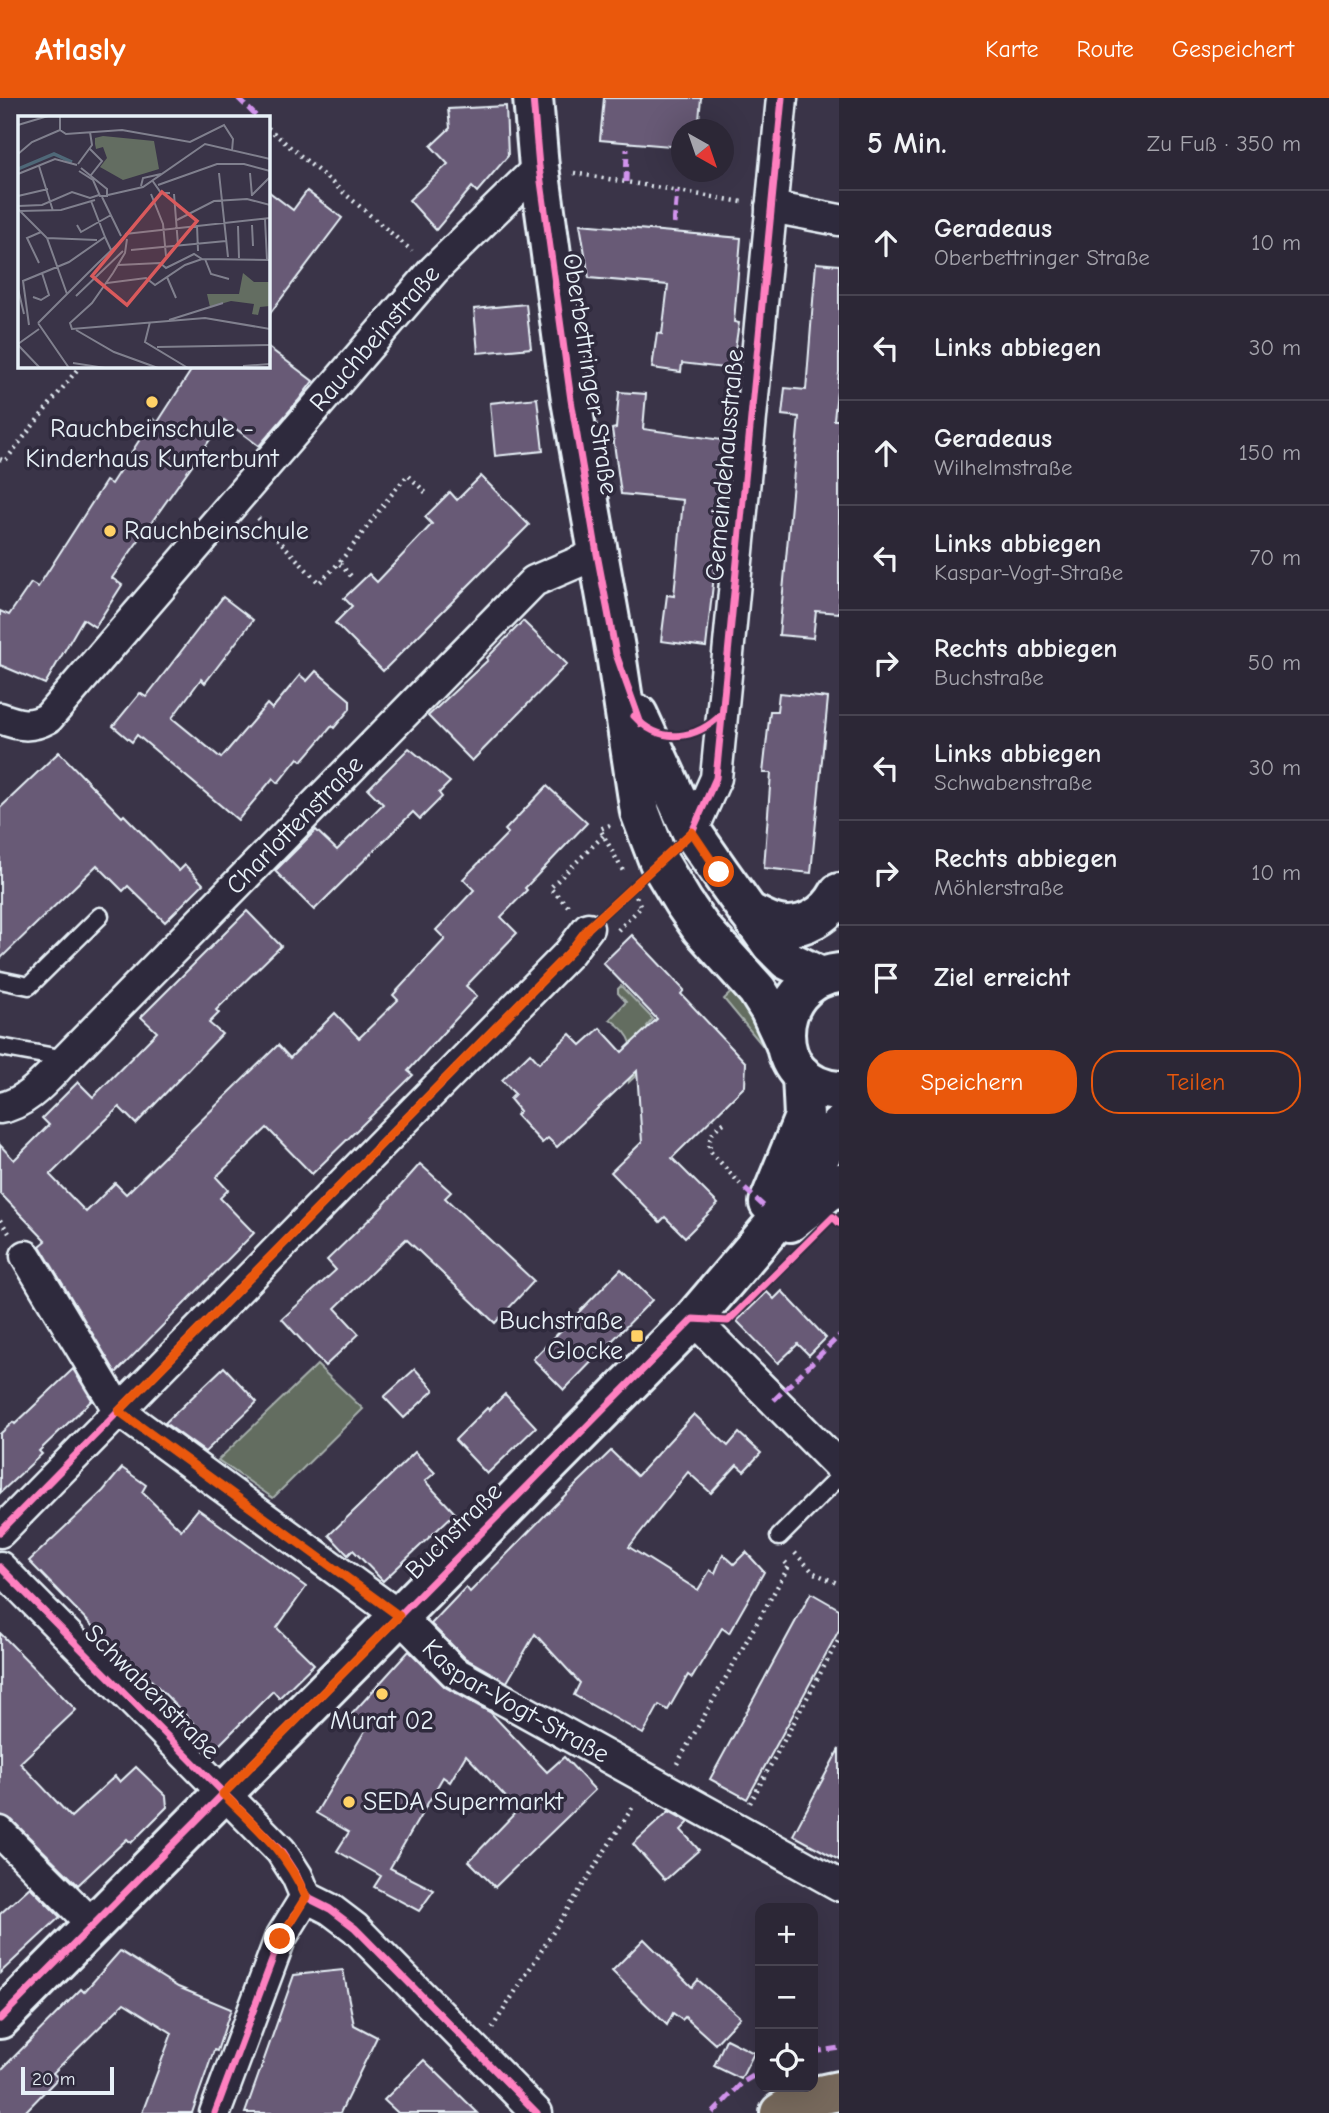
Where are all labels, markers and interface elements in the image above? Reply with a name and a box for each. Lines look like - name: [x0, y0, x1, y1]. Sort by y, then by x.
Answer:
- text: Atlasly: [35, 30, 126, 68]
- text: Karte: [985, 35, 1039, 63]
- text: Route: [1077, 35, 1134, 63]
- text: Gespeichert: [1172, 35, 1294, 63]
- inset map: [18, 116, 270, 368]
- north arrow: [671, 119, 734, 182]
- text: 5 Min.: [867, 126, 947, 161]
- text: Zu Fuß · 350 m: [1147, 130, 1301, 157]
- text: Geradeaus: [934, 214, 1052, 244]
- icon: ahead: [867, 224, 905, 262]
- text: 10 m: [1251, 229, 1301, 256]
- text: Oberbettringer Straße: [934, 244, 1150, 271]
- street label: Oberbettringer Straße: [556, 251, 624, 497]
- street label: Rauchbeinstraße: [304, 259, 446, 418]
- icon: left: [867, 329, 905, 367]
- text: Links abbiegen: [934, 333, 1101, 363]
- text: 30 m: [1249, 334, 1301, 361]
- street label: Gemeindehausstraße: [700, 348, 750, 582]
- marker: Rauchbeinschule - Kinderhaus Kunterbunt: [144, 394, 160, 410]
- place label: Rauchbeinschule - Kinderhaus Kunterbunt: [25, 414, 280, 474]
- text: Geradeaus: [934, 424, 1052, 454]
- icon: ahead: [867, 434, 905, 472]
- text: 150 m: [1239, 439, 1301, 466]
- text: Wilhelmstraße: [934, 454, 1072, 481]
- place label: Rauchbeinschule: [124, 516, 309, 546]
- marker: Rauchbeinschule: [102, 523, 118, 539]
- text: Links abbiegen: [934, 529, 1101, 559]
- icon: left: [867, 539, 905, 577]
- text: 70 m: [1249, 544, 1301, 571]
- text: Kaspar-Vogt-Straße: [934, 559, 1123, 586]
- text: Rechts abbiegen: [934, 634, 1117, 664]
- icon: right: [867, 644, 905, 682]
- text: 50 m: [1248, 649, 1301, 676]
- text: Buchstraße: [934, 664, 1044, 691]
- text: Links abbiegen: [934, 739, 1101, 769]
- street label: Charlottenstraße: [220, 749, 370, 901]
- icon: left: [867, 749, 905, 787]
- text: 30 m: [1249, 754, 1301, 781]
- text: Schwabenstraße: [934, 769, 1092, 796]
- text: Rechts abbiegen: [934, 844, 1117, 874]
- icon: right: [867, 854, 905, 892]
- route start: [703, 856, 734, 887]
- text: 10 m: [1251, 859, 1301, 886]
- text: Möhlerstraße: [934, 874, 1064, 901]
- icon: arrive: [867, 959, 905, 997]
- text: Ziel erreicht: [934, 963, 1070, 993]
- button: Speichern: [867, 1050, 1077, 1114]
- button: Teilen: [1091, 1050, 1301, 1114]
- place label: Buchstraße Glocke: [499, 1306, 623, 1366]
- marker: Buchstraße Glocke: [629, 1328, 645, 1344]
- street label: Buchstraße: [400, 1477, 508, 1585]
- street label: Schwabenstraße: [78, 1618, 226, 1766]
- street label: Kaspar-Vogt-Straße: [416, 1633, 614, 1770]
- marker: Murat 02: [374, 1686, 390, 1702]
- place label: Murat 02: [330, 1706, 434, 1736]
- place label: SEDA Supermarkt: [363, 1787, 565, 1817]
- marker: SEDA Supermarkt: [341, 1794, 357, 1810]
- map controls: [755, 1903, 818, 2092]
- button: +: [755, 1903, 818, 1966]
- route end: [264, 1923, 295, 1954]
- button: −: [755, 1966, 818, 2029]
- button: locate: [755, 2029, 818, 2092]
- scale bar: [21, 2064, 114, 2096]
- text: 20 m: [32, 2068, 76, 2090]

